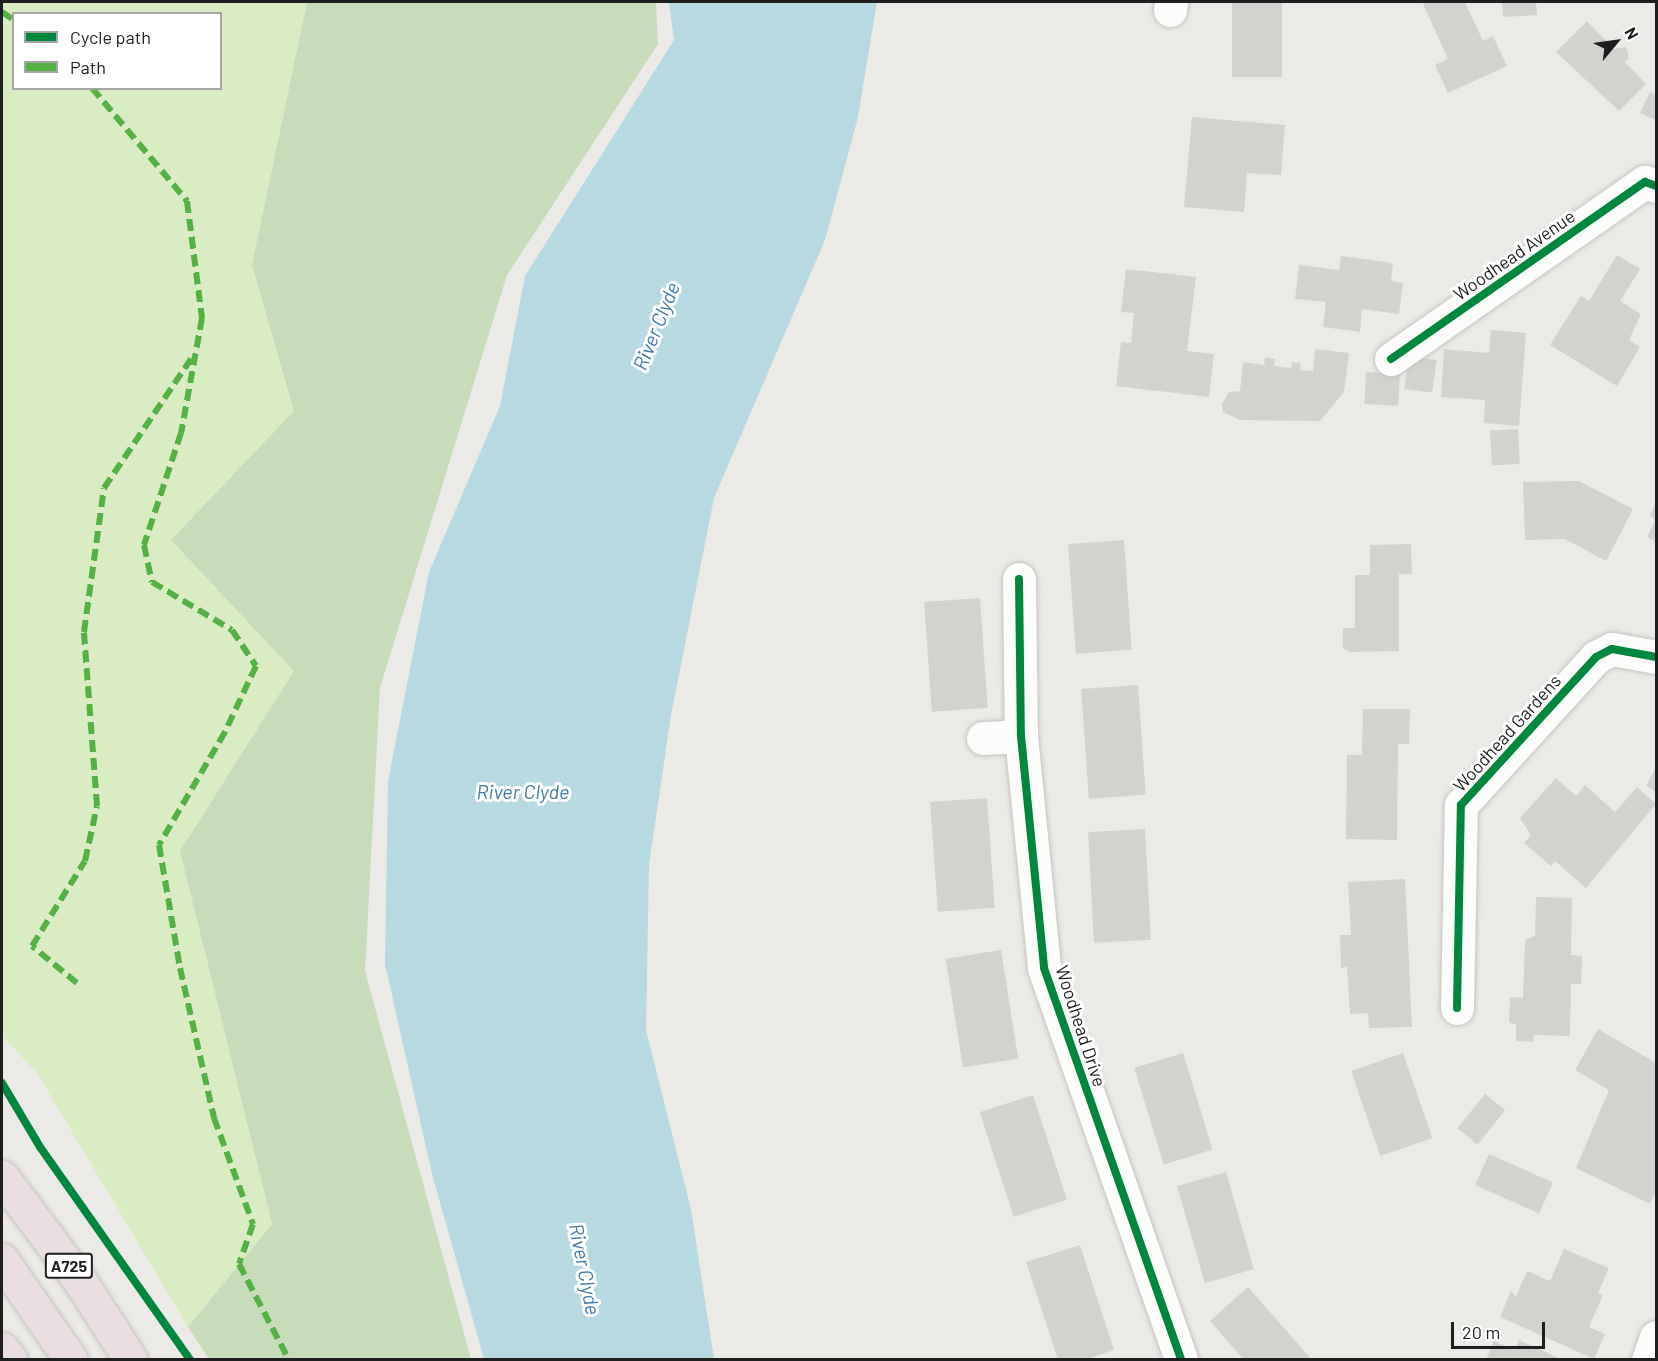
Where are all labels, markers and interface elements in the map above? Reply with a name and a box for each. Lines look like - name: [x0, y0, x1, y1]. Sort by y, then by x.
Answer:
- legend: [12, 12, 222, 90]
- north arrow: [1586, 12, 1646, 72]
- text: N: [1621, 24, 1643, 42]
- text: Cycle path: [70, 26, 151, 48]
- text: Path: [70, 56, 106, 78]
- street label: Woodhead Avenue: [1449, 205, 1579, 305]
- water label: River Clyde: [627, 279, 685, 373]
- street label: Woodhead Gardens: [1449, 670, 1565, 796]
- water label: River Clyde: [477, 779, 569, 803]
- street label: Woodhead Drive: [1051, 963, 1111, 1089]
- water label: River Clyde: [564, 1221, 606, 1317]
- road number: A725: [44, 1253, 94, 1279]
- scale bar: [1454, 1310, 1548, 1348]
- text: 20 m: [1462, 1321, 1500, 1343]

